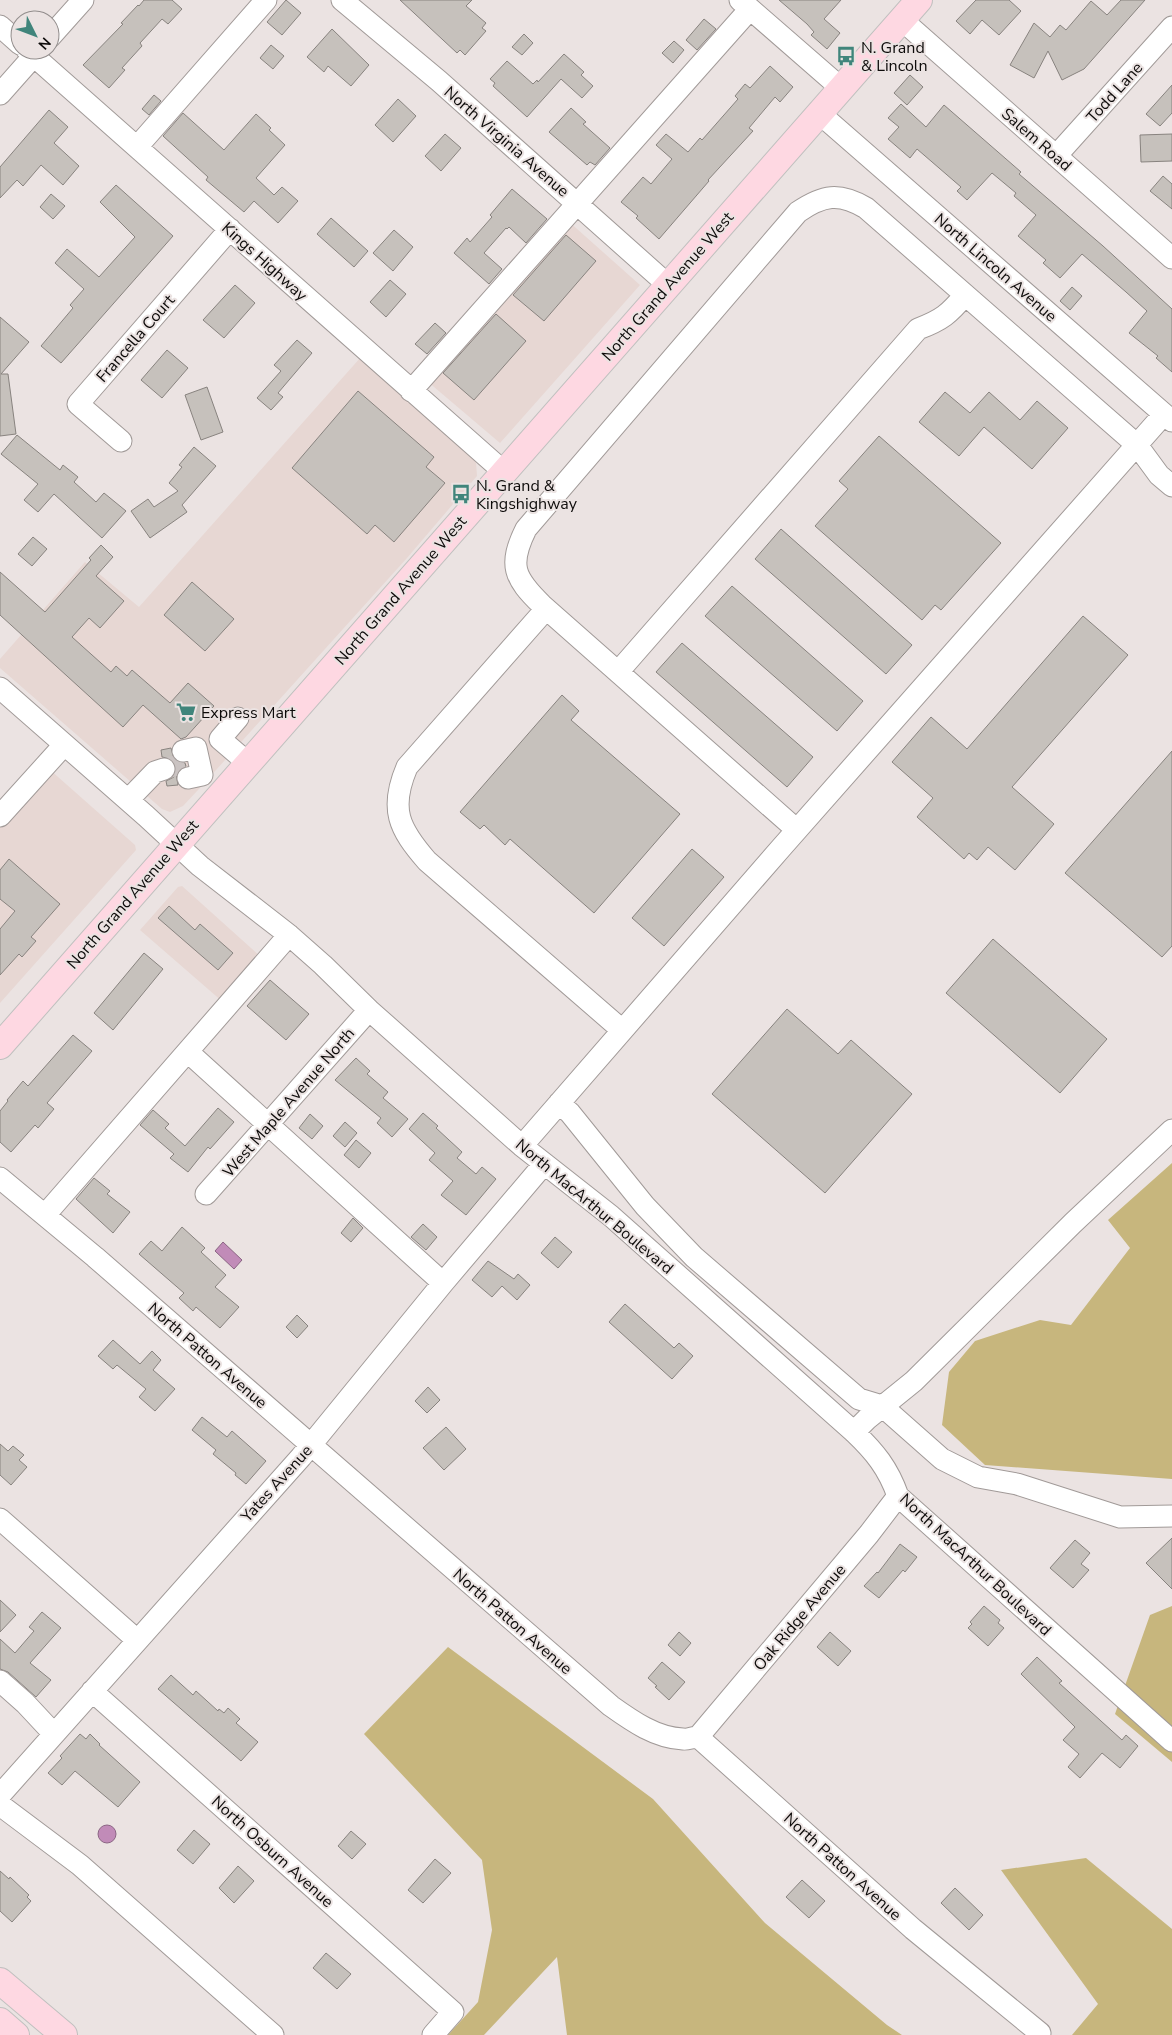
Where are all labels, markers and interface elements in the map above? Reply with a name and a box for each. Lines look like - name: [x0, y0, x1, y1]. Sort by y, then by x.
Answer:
- north arrow: [10, 10, 60, 60]
- text: N: [34, 33, 55, 54]
- place label: N. Grand & Lincoln: [861, 37, 928, 77]
- bus stop icon: N. Grand & Lincoln: [835, 45, 857, 67]
- street label: Todd Lane: [1082, 57, 1148, 128]
- street label: North Virginia Avenue: [439, 81, 574, 202]
- street label: Salem Road: [996, 103, 1076, 176]
- street label: North Grand Avenue West: [597, 207, 739, 366]
- street label: North Lincoln Avenue: [929, 208, 1061, 327]
- street label: Kings Highway: [217, 217, 312, 307]
- street label: Francella Court: [92, 290, 180, 387]
- place label: N. Grand & Kingshighway: [476, 475, 578, 515]
- bus stop icon: N. Grand & Kingshighway: [450, 483, 472, 505]
- street label: North Grand Avenue West: [330, 511, 472, 670]
- supermarket icon: Express Mart: [175, 701, 197, 723]
- place label: Express Mart: [201, 702, 296, 724]
- street label: North Grand Avenue West: [62, 815, 204, 974]
- street label: West Maple Avenue North: [218, 1023, 360, 1182]
- street label: North MacArthur Boulevard: [511, 1134, 678, 1279]
- street label: North Patton Avenue: [143, 1298, 272, 1414]
- street label: Yates Avenue: [235, 1440, 317, 1528]
- street label: North MacArthur Boulevard: [895, 1489, 1056, 1641]
- street label: Oak Ridge Avenue: [749, 1560, 851, 1676]
- street label: North Patton Avenue: [448, 1564, 577, 1680]
- street label: North Osburn Avenue: [207, 1791, 338, 1913]
- street label: North Patton Avenue: [779, 1808, 906, 1926]

